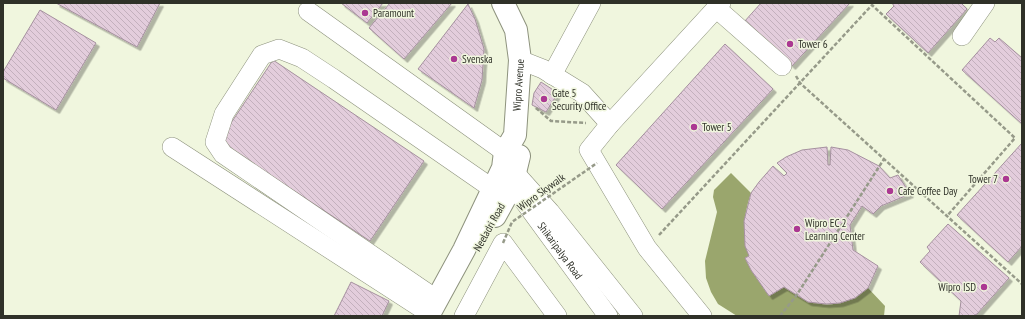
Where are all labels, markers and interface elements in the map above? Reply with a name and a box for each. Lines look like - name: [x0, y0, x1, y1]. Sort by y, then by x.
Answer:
- place label: Paramount: [373, 6, 414, 20]
- marker: Paramount: [360, 8, 370, 18]
- place label: Tower 6: [798, 37, 828, 51]
- marker: Tower 6: [785, 39, 795, 49]
- place label: Svenska: [462, 52, 493, 66]
- marker: Svenska: [449, 54, 459, 64]
- street label: Wipro Avenue: [510, 58, 527, 111]
- place label: Gate 5 Security Office: [552, 86, 607, 113]
- marker: Gate 5 Security Office: [539, 94, 549, 104]
- place label: Tower 5: [702, 120, 732, 134]
- marker: Tower 5: [689, 122, 699, 132]
- street label: Wipro Skywalk: [514, 170, 568, 214]
- place label: Tower 7: [968, 172, 998, 186]
- marker: Tower 7: [1001, 174, 1011, 184]
- place label: Cafe Coffee Day: [898, 184, 958, 198]
- marker: Cafe Coffee Day: [885, 186, 895, 196]
- street label: Neeladri Road: [470, 200, 508, 254]
- place label: Wipro EC 2 Learning Center: [805, 216, 865, 243]
- street label: Shikaripalya Road: [535, 219, 586, 282]
- marker: Wipro EC 2 Learning Center: [792, 224, 802, 234]
- place label: Wipro ISD: [938, 280, 976, 294]
- marker: Wipro ISD: [979, 282, 989, 292]

